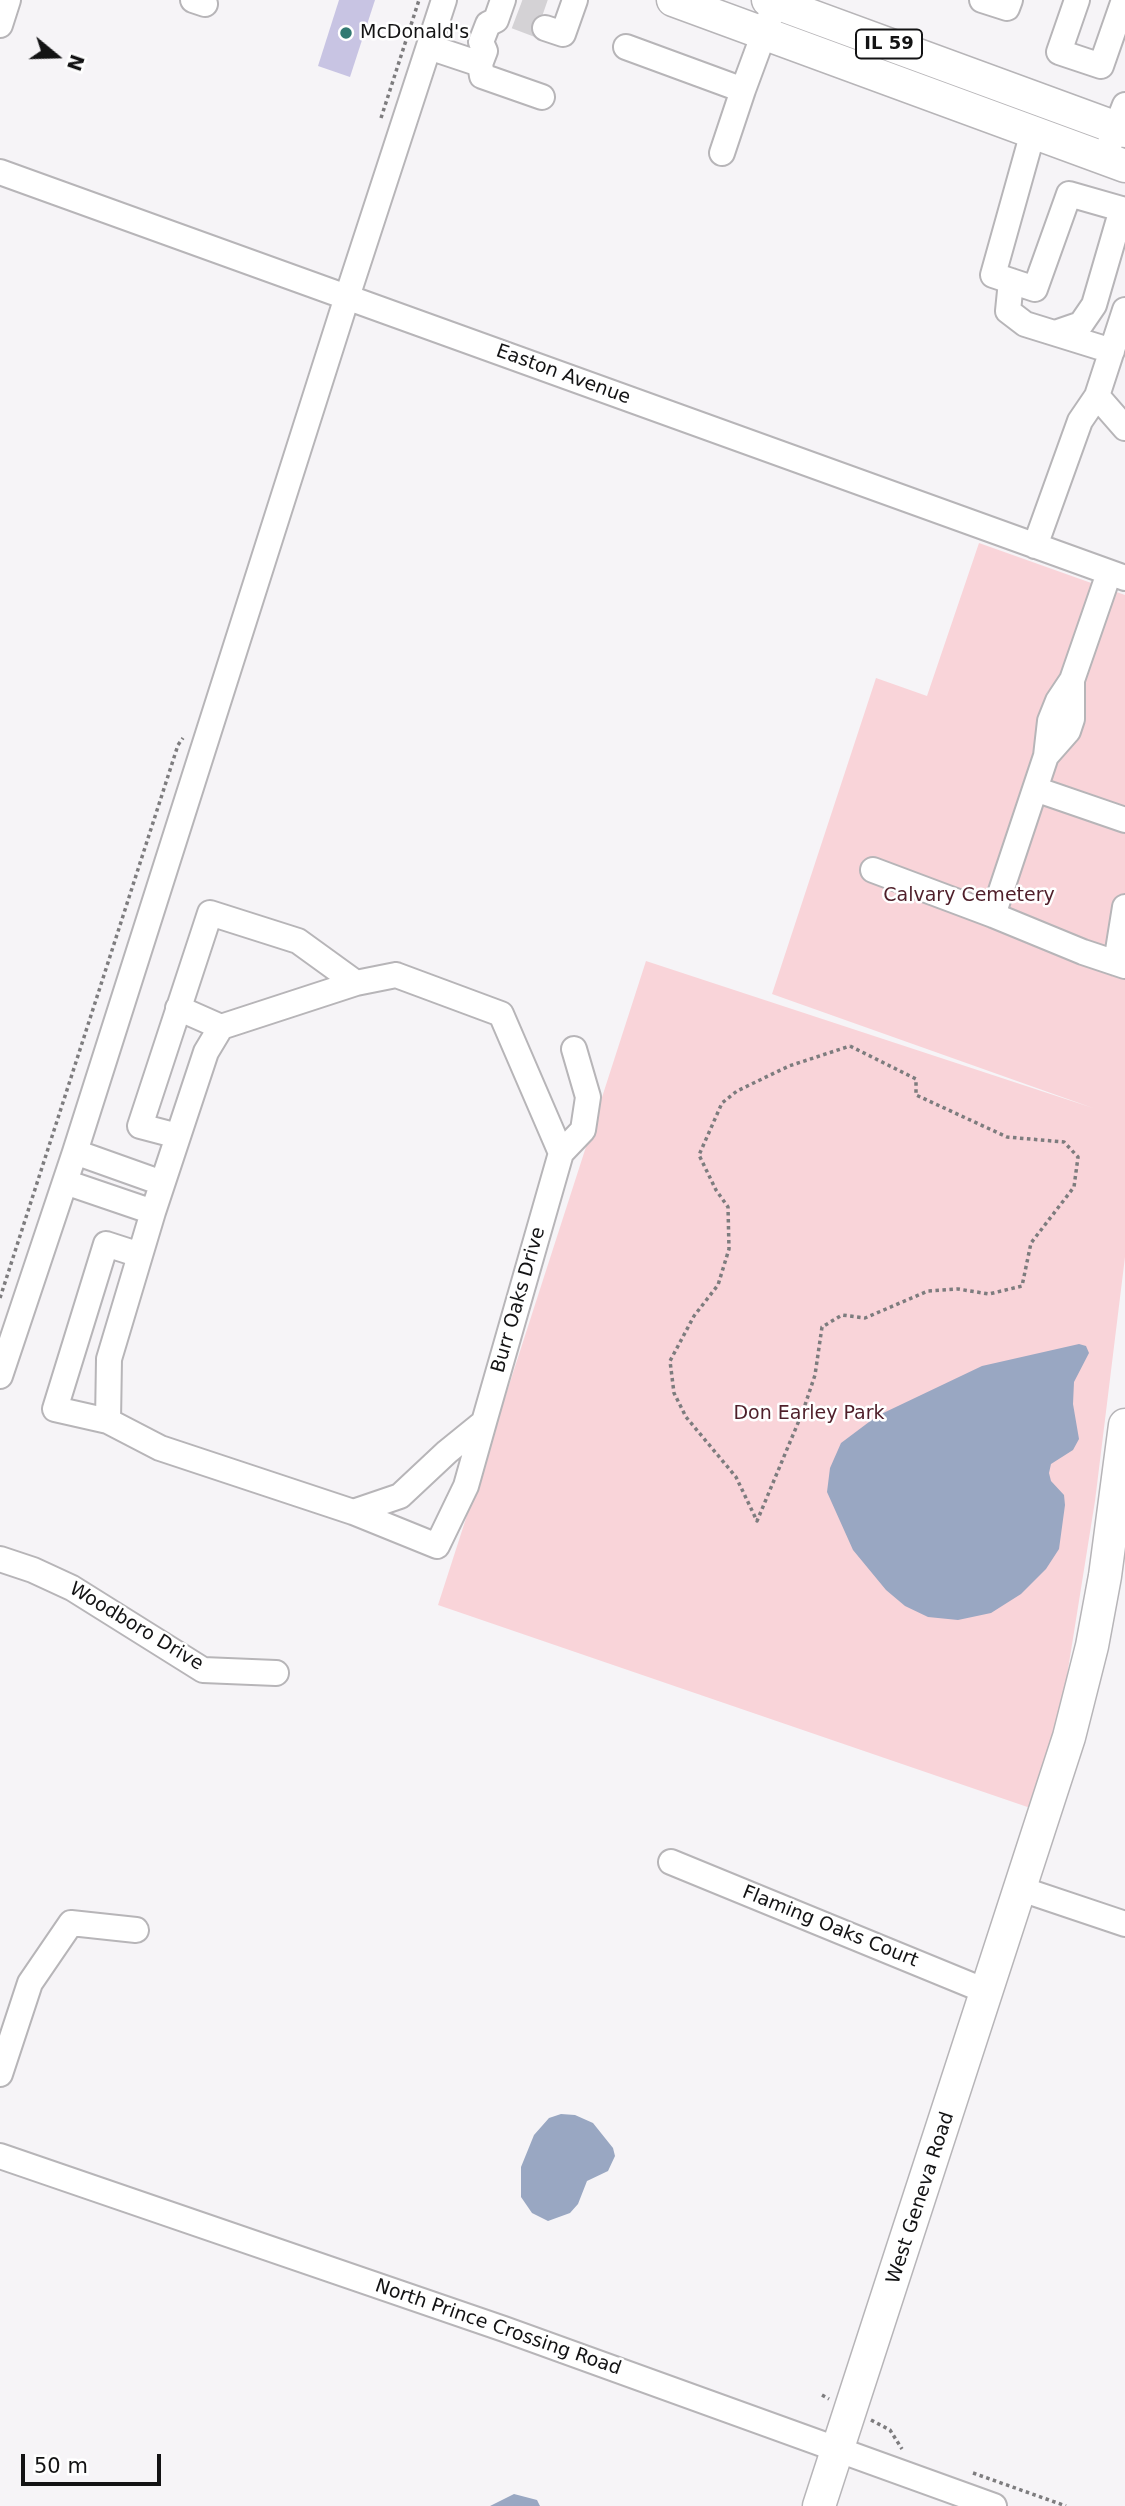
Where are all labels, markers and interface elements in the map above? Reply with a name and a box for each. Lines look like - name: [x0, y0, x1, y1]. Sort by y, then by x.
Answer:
- north arrow: [21, 21, 91, 91]
- place label: McDonald's: [360, 22, 469, 44]
- marker: McDonald's: [338, 25, 354, 41]
- road number: IL 59: [856, 29, 922, 58]
- text: N: [63, 52, 89, 74]
- street label: Easton Avenue: [493, 340, 633, 410]
- park label: Calvary Cemetery: [883, 885, 1055, 907]
- street label: Burr Oaks Drive: [487, 1224, 551, 1376]
- park label: Don Earley Park: [733, 1403, 885, 1425]
- street label: Woodboro Drive: [65, 1578, 207, 1676]
- street label: Flaming Oaks Court: [739, 1881, 921, 1973]
- street label: West Geneva Road: [882, 2109, 960, 2287]
- street label: North Prince Crossing Road: [372, 2275, 624, 2381]
- scale bar: [24, 2440, 164, 2484]
- text: 50 m: [34, 2454, 88, 2478]

